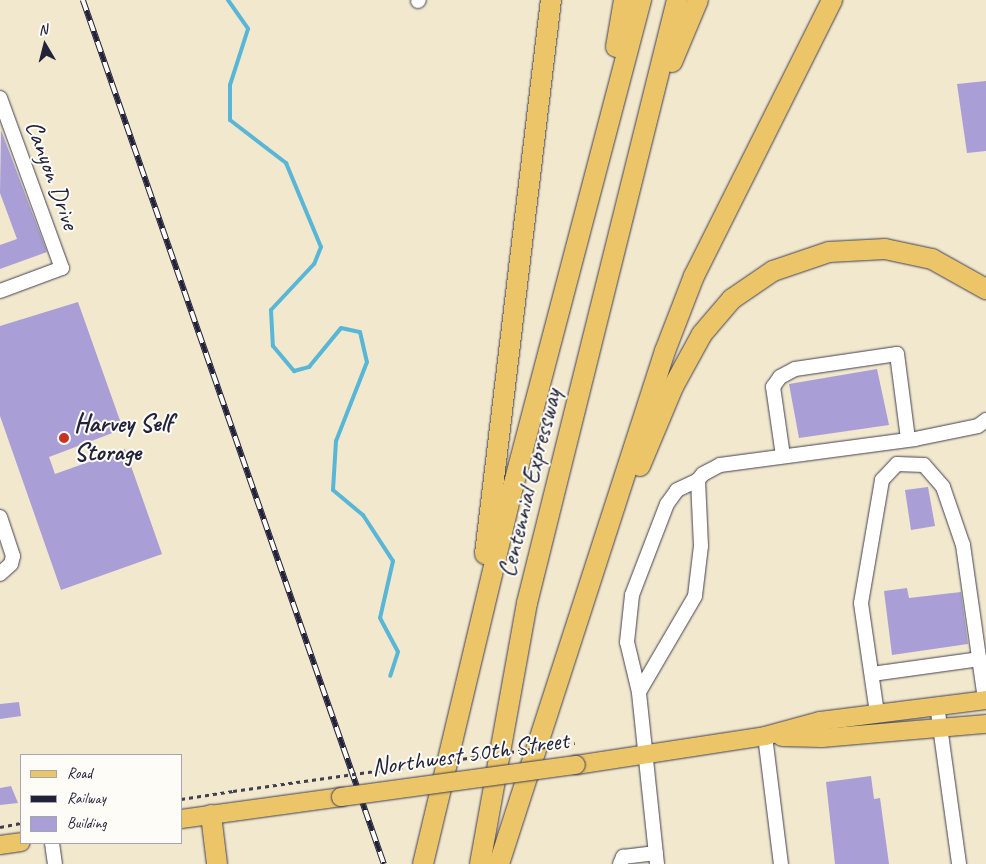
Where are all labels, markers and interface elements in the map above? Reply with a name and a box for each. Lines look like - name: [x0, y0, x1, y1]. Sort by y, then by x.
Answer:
- north arrow: [20, 20, 70, 70]
- text: N: [37, 21, 48, 39]
- street label: Canyon Drive: [18, 117, 86, 233]
- street label: Centennial Expressway: [492, 386, 568, 580]
- place label: Harvey Self Storage: [74, 409, 172, 468]
- marker: Harvey Self Storage: [58, 432, 70, 444]
- street label: Northwest 50th Street: [369, 725, 571, 783]
- legend: [20, 754, 182, 844]
- text: Road: [67, 764, 92, 783]
- text: Railway: [67, 789, 106, 808]
- text: Building: [67, 814, 106, 833]

